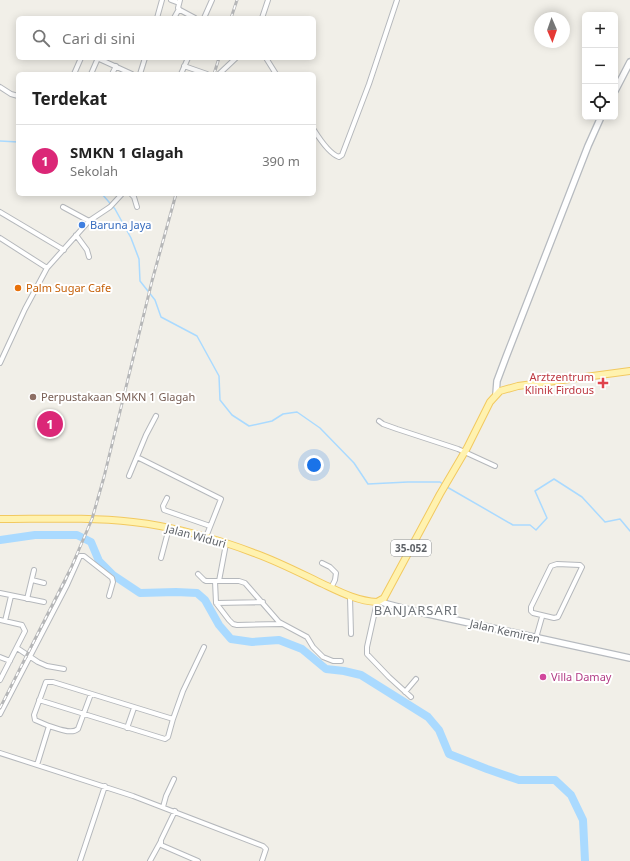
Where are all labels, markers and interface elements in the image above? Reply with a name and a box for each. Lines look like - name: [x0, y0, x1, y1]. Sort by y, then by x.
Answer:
- north arrow: [534, 12, 570, 48]
- map controls: [582, 12, 618, 120]
- button: +: [582, 12, 618, 48]
- search box: [16, 16, 316, 60]
- icon: search: [30, 27, 52, 49]
- text: Cari di sini: [62, 28, 135, 48]
- button: −: [582, 48, 618, 84]
- button: locate: [582, 84, 618, 120]
- text: Terdekat: [32, 87, 107, 110]
- text: SMKN 1 Glagah: [70, 142, 183, 162]
- text: 1: [41, 152, 49, 170]
- text: 390 m: [262, 152, 300, 170]
- text: Sekolah: [70, 162, 118, 180]
- place label: Baruna Jaya: [90, 217, 151, 232]
- marker: Baruna Jaya: [77, 220, 87, 230]
- place label: Palm Sugar Cafe: [26, 280, 111, 295]
- marker: Palm Sugar Cafe: [13, 283, 23, 293]
- place label: Arztzentrum Klinik Firdous: [525, 369, 594, 397]
- marker: Arztzentrum Klinik Firdous: [597, 377, 609, 389]
- place label: Perpustakaan SMKN 1 Glagah: [41, 389, 195, 404]
- marker: Perpustakaan SMKN 1 Glagah: [28, 392, 38, 402]
- pin: 1: [37, 409, 63, 439]
- your location: [304, 455, 324, 475]
- street label: Jalan Widuri: [163, 520, 228, 551]
- road number: 35-052: [391, 540, 431, 556]
- district label: BANJARSARI: [374, 601, 458, 619]
- street label: Jalan Kemiren: [468, 615, 542, 646]
- place label: Villa Damay: [551, 669, 612, 684]
- marker: Villa Damay: [538, 672, 548, 682]

